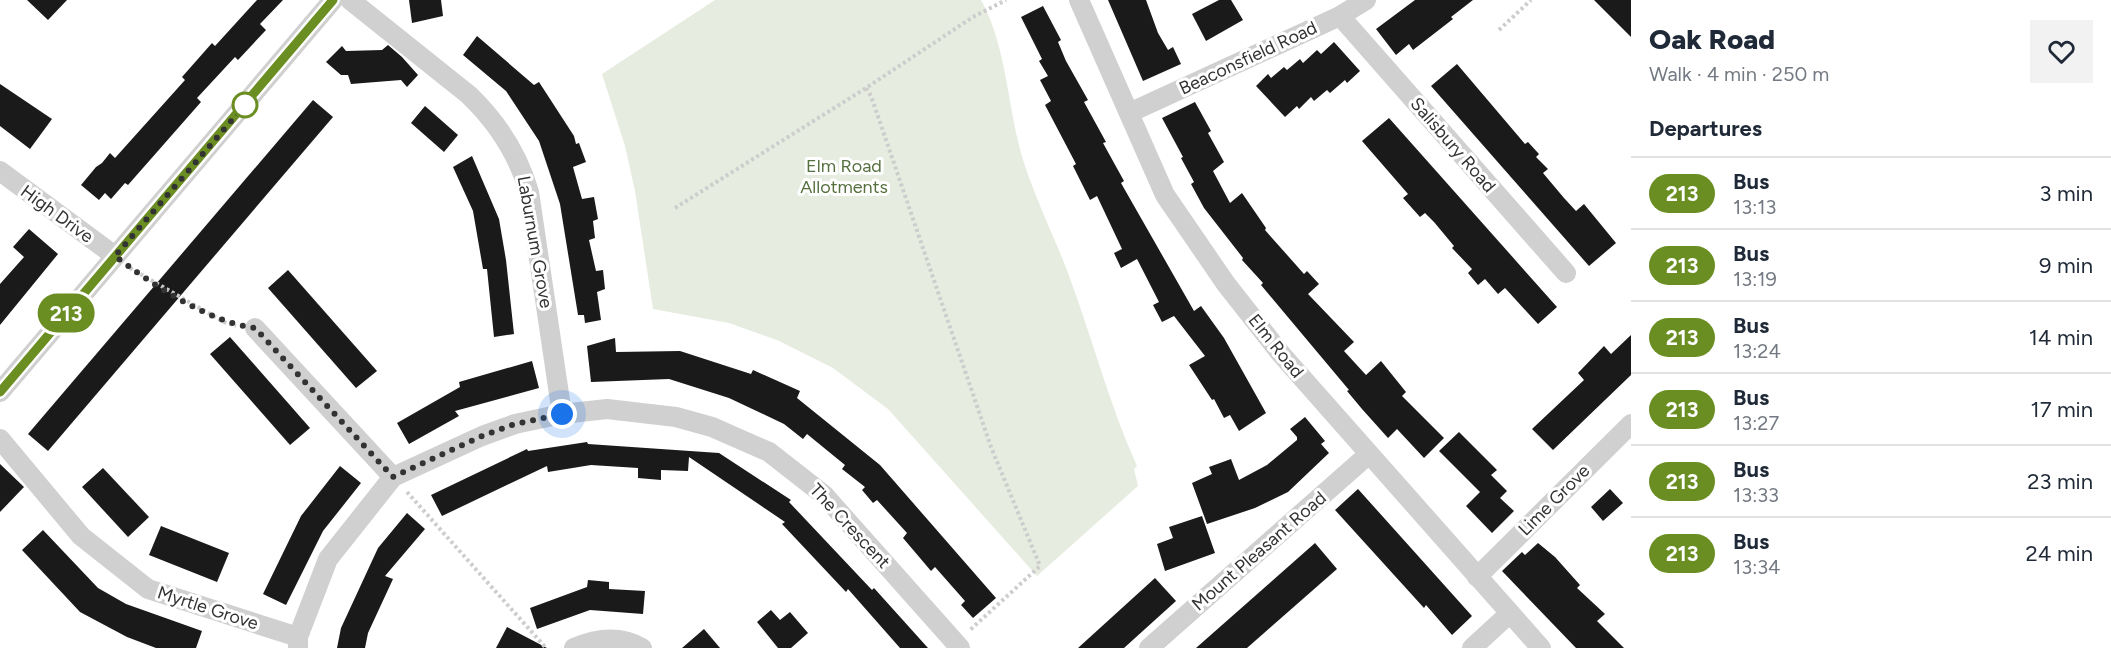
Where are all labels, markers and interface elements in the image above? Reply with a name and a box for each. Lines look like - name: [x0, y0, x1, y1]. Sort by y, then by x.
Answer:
- street label: Beaconsfield Road: [1176, 16, 1320, 100]
- button: heart: [2030, 20, 2093, 83]
- text: Oak Road: [1649, 22, 1775, 56]
- text: Walk · 4 min · 250 m: [1649, 62, 1829, 86]
- unlabelled marker: [232, 92, 258, 118]
- street label: Salisbury Road: [1406, 93, 1500, 197]
- text: Departures: [1649, 115, 1762, 142]
- park label: Elm Road Allotments: [800, 155, 888, 198]
- text: Bus: [1733, 168, 1769, 195]
- street label: Laburnum Grove: [513, 174, 557, 310]
- street label: High Drive: [16, 180, 98, 248]
- text: 3 min: [2039, 180, 2093, 207]
- text: 213: [1666, 181, 1698, 206]
- text: 13:13: [1733, 195, 1776, 219]
- text: Bus: [1733, 240, 1769, 267]
- text: 9 min: [2039, 252, 2093, 279]
- text: 213: [1666, 253, 1698, 278]
- text: 13:19: [1733, 267, 1777, 291]
- line badge: 213: [32, 294, 100, 332]
- text: 213: [50, 301, 82, 326]
- street label: Elm Road: [1244, 310, 1308, 382]
- text: Bus: [1733, 312, 1769, 339]
- text: 14 min: [2029, 324, 2093, 351]
- text: 213: [1666, 325, 1698, 350]
- text: 13:24: [1733, 339, 1781, 363]
- text: Bus: [1733, 384, 1769, 411]
- text: 17 min: [2031, 396, 2093, 423]
- text: 213: [1666, 397, 1698, 422]
- your location: [547, 399, 577, 429]
- text: 13:27: [1733, 411, 1779, 435]
- text: Bus: [1733, 456, 1769, 483]
- street label: Lime Grove: [1514, 460, 1594, 540]
- text: 23 min: [2027, 468, 2093, 495]
- text: 213: [1666, 469, 1698, 494]
- street label: The Crescent: [805, 479, 895, 573]
- text: 13:33: [1733, 483, 1779, 507]
- street label: Mount Pleasant Road: [1187, 487, 1331, 615]
- text: Bus: [1733, 528, 1769, 555]
- text: 24 min: [2026, 540, 2093, 567]
- text: 213: [1666, 541, 1698, 566]
- text: 13:34: [1733, 555, 1781, 579]
- street label: Myrtle Grove: [155, 581, 261, 635]

